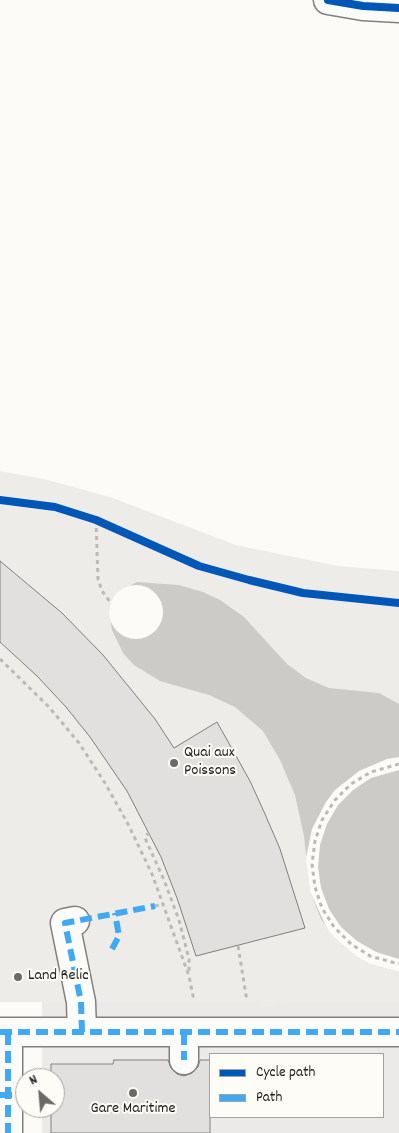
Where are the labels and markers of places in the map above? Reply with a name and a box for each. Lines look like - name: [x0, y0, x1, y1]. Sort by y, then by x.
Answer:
- place label: Quai aux Poissons: [184, 744, 236, 782]
- marker: Quai aux Poissons: [168, 757, 180, 769]
- place label: Land Relic: [28, 967, 89, 987]
- marker: Land Relic: [12, 971, 24, 983]
- marker: Gare Maritime: [127, 1087, 139, 1099]
- place label: Gare Maritime: [91, 1100, 175, 1120]

